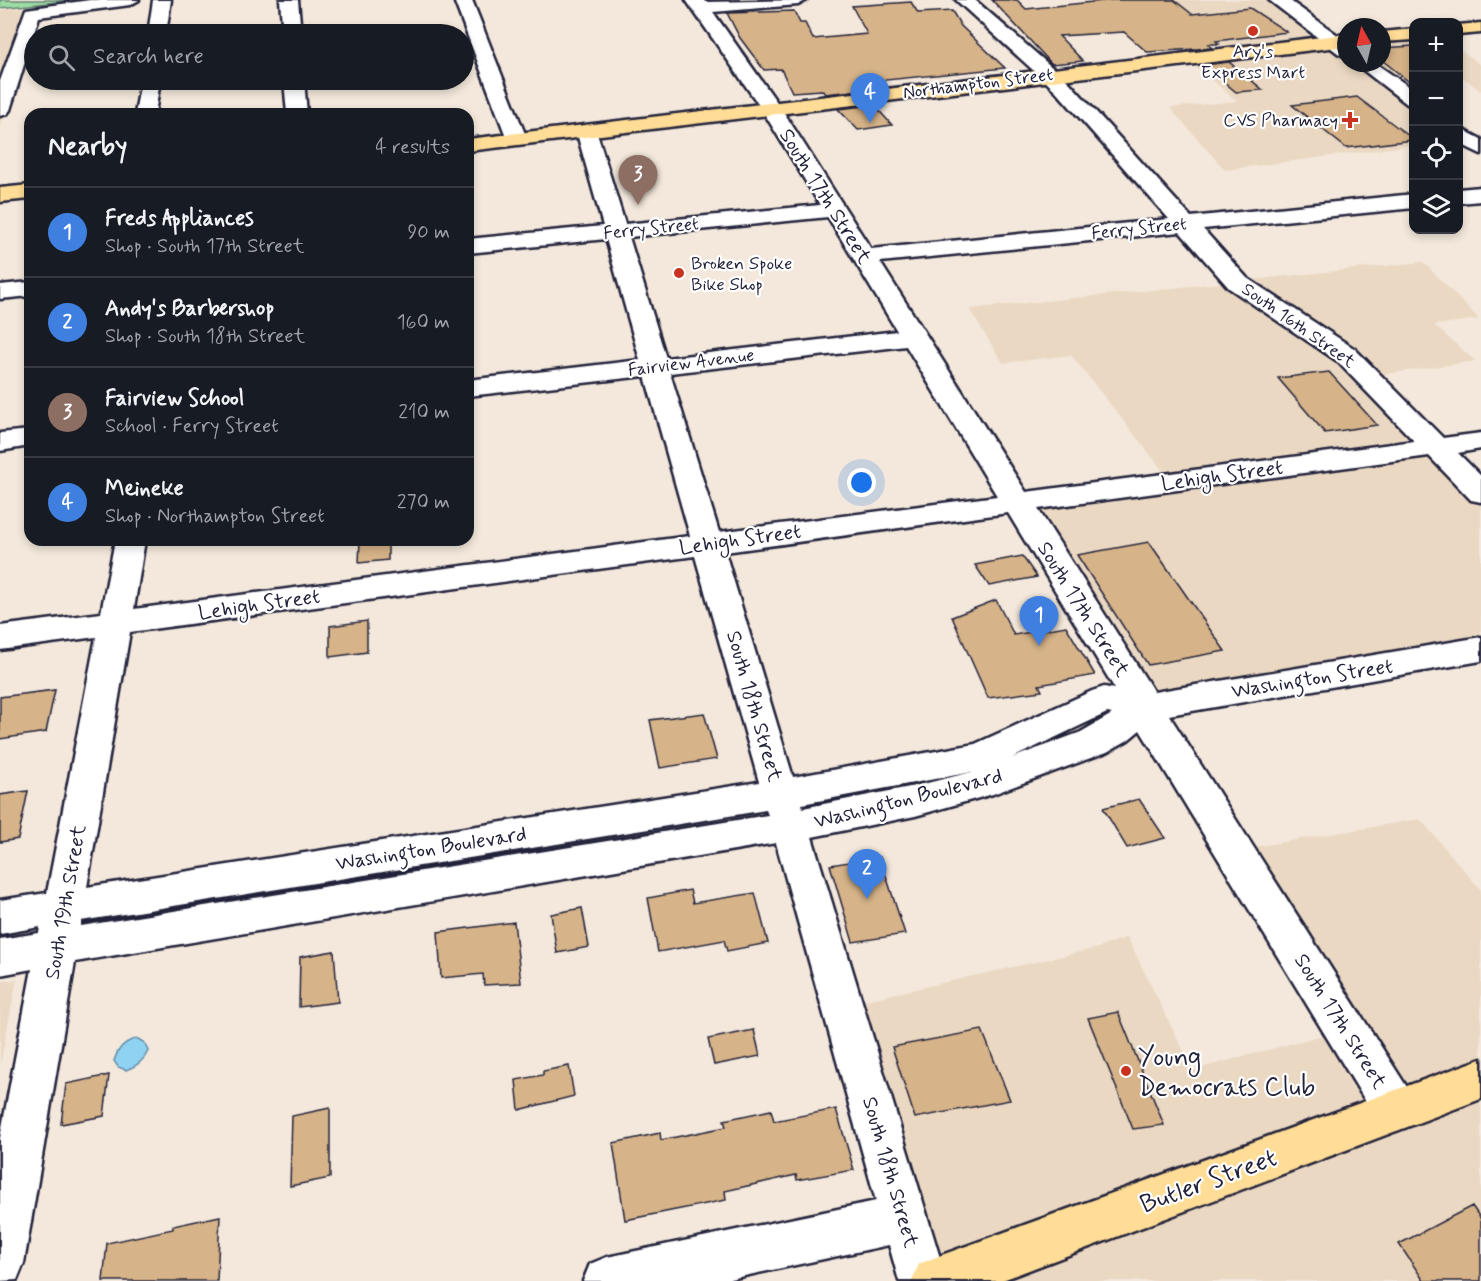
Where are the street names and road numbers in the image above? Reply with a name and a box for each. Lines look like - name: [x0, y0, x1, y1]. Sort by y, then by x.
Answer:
- street label: Northampton Street: [902, 63, 1055, 105]
- street label: South 17th Street: [772, 123, 878, 270]
- street label: Ferry Street: [602, 212, 700, 246]
- street label: Ferry Street: [1090, 212, 1188, 246]
- street label: South 16th Street: [1237, 278, 1360, 374]
- street label: Fairview Avenue: [627, 343, 756, 383]
- street label: Lehigh Street: [1159, 454, 1285, 499]
- street label: Lehigh Street: [677, 518, 803, 563]
- street label: South 17th Street: [1032, 537, 1136, 681]
- street label: Lehigh Street: [196, 583, 322, 628]
- street label: South 18th Street: [719, 628, 789, 786]
- street label: Washington Street: [1229, 652, 1395, 708]
- street label: Washington Boulevard: [811, 762, 1006, 838]
- street label: Washington Boulevard: [334, 820, 529, 880]
- street label: South 19th Street: [39, 822, 93, 982]
- street label: South 17th Street: [1287, 948, 1393, 1095]
- street label: South 18th Street: [855, 1094, 925, 1252]
- street label: Butler Street: [1135, 1141, 1282, 1222]

